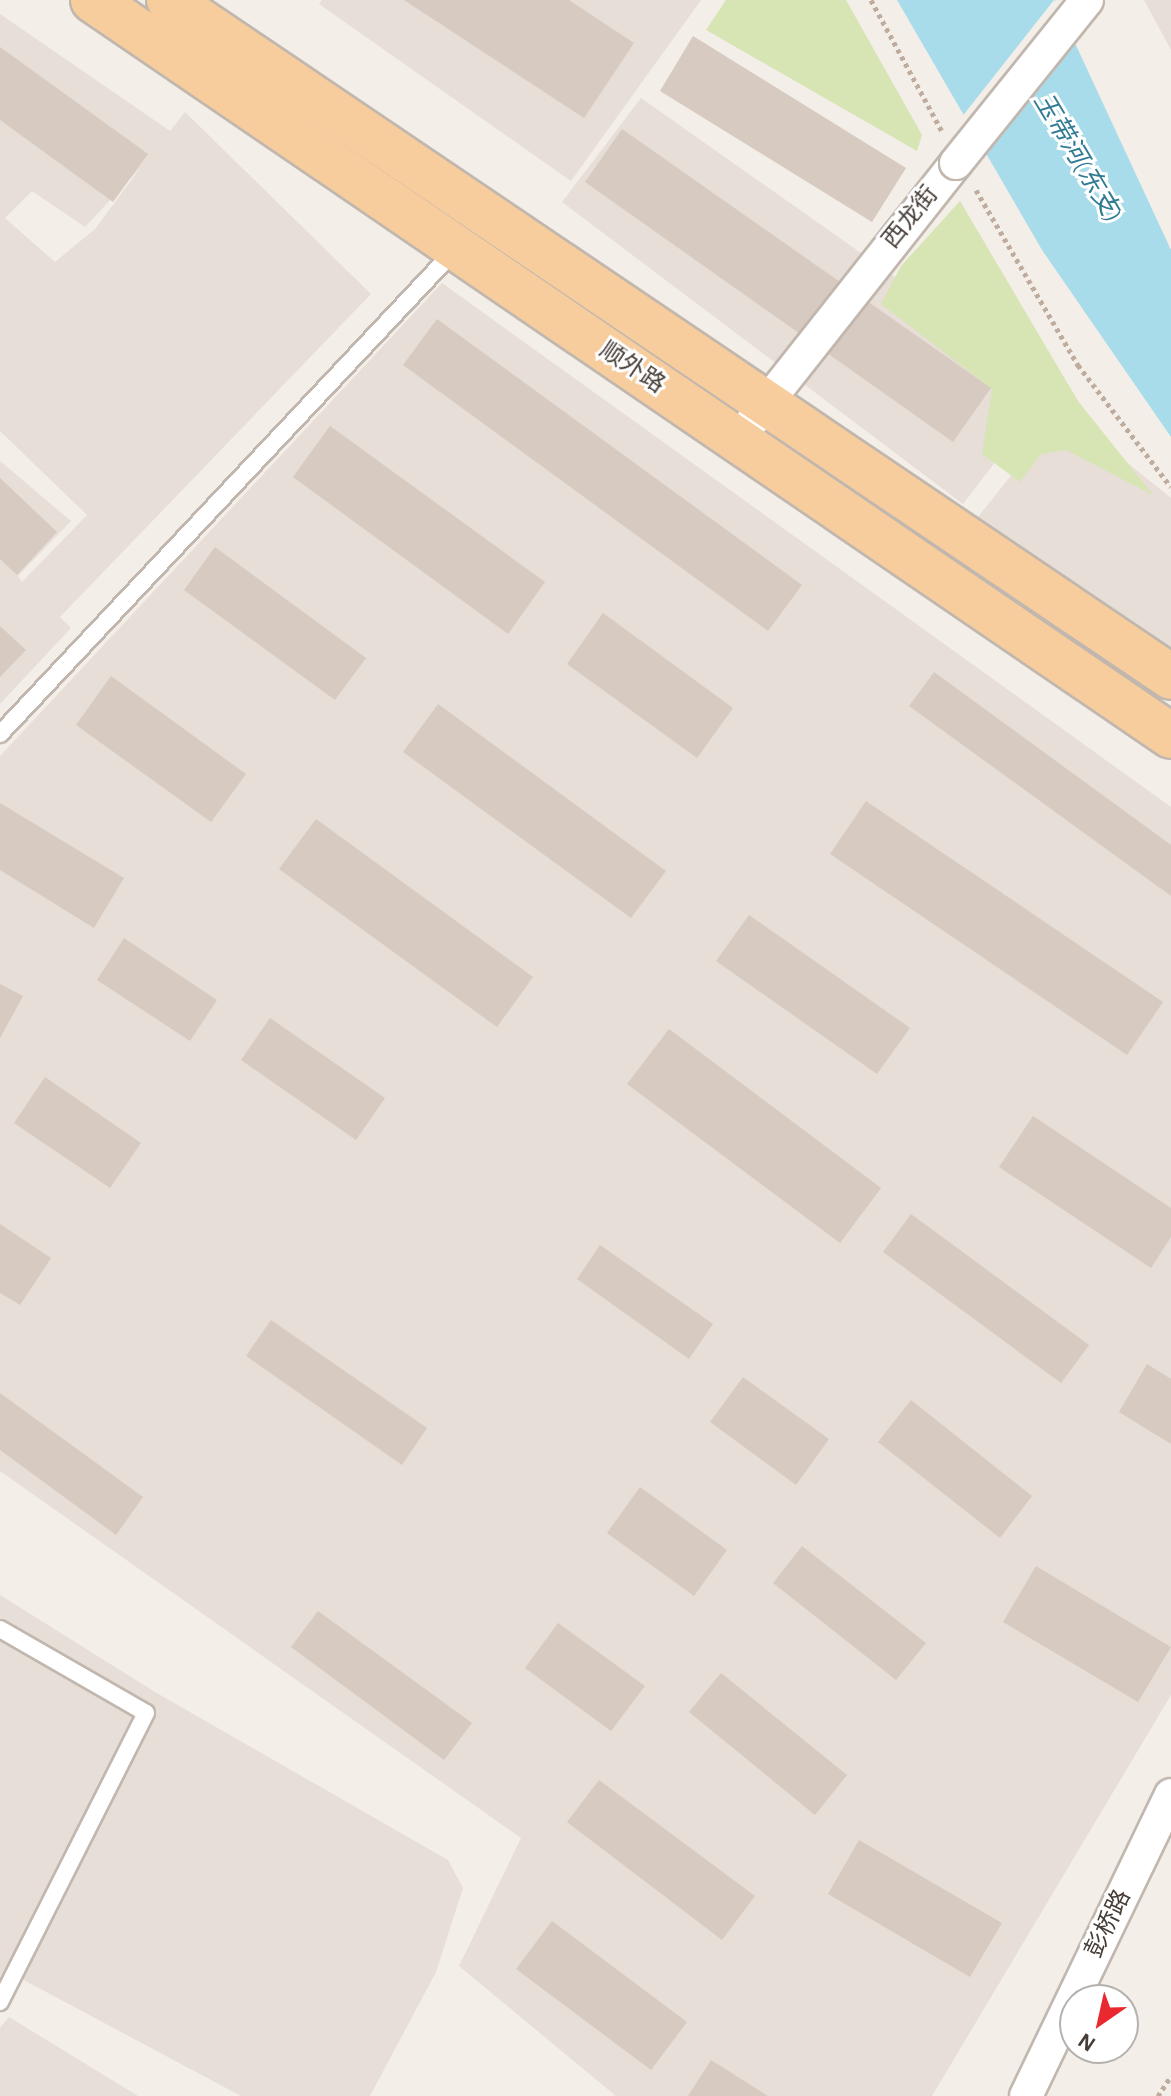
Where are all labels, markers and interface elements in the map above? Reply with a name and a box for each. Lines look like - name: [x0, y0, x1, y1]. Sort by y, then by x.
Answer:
- water label: 玉带河(东支): [1026, 88, 1128, 228]
- street label: 西龙街: [877, 181, 945, 255]
- street label: 顺外路: [594, 336, 670, 400]
- street label: 彭桥路: [1080, 1885, 1138, 1963]
- north arrow: [1059, 1984, 1139, 2064]
- text: N: [1074, 2029, 1099, 2056]

